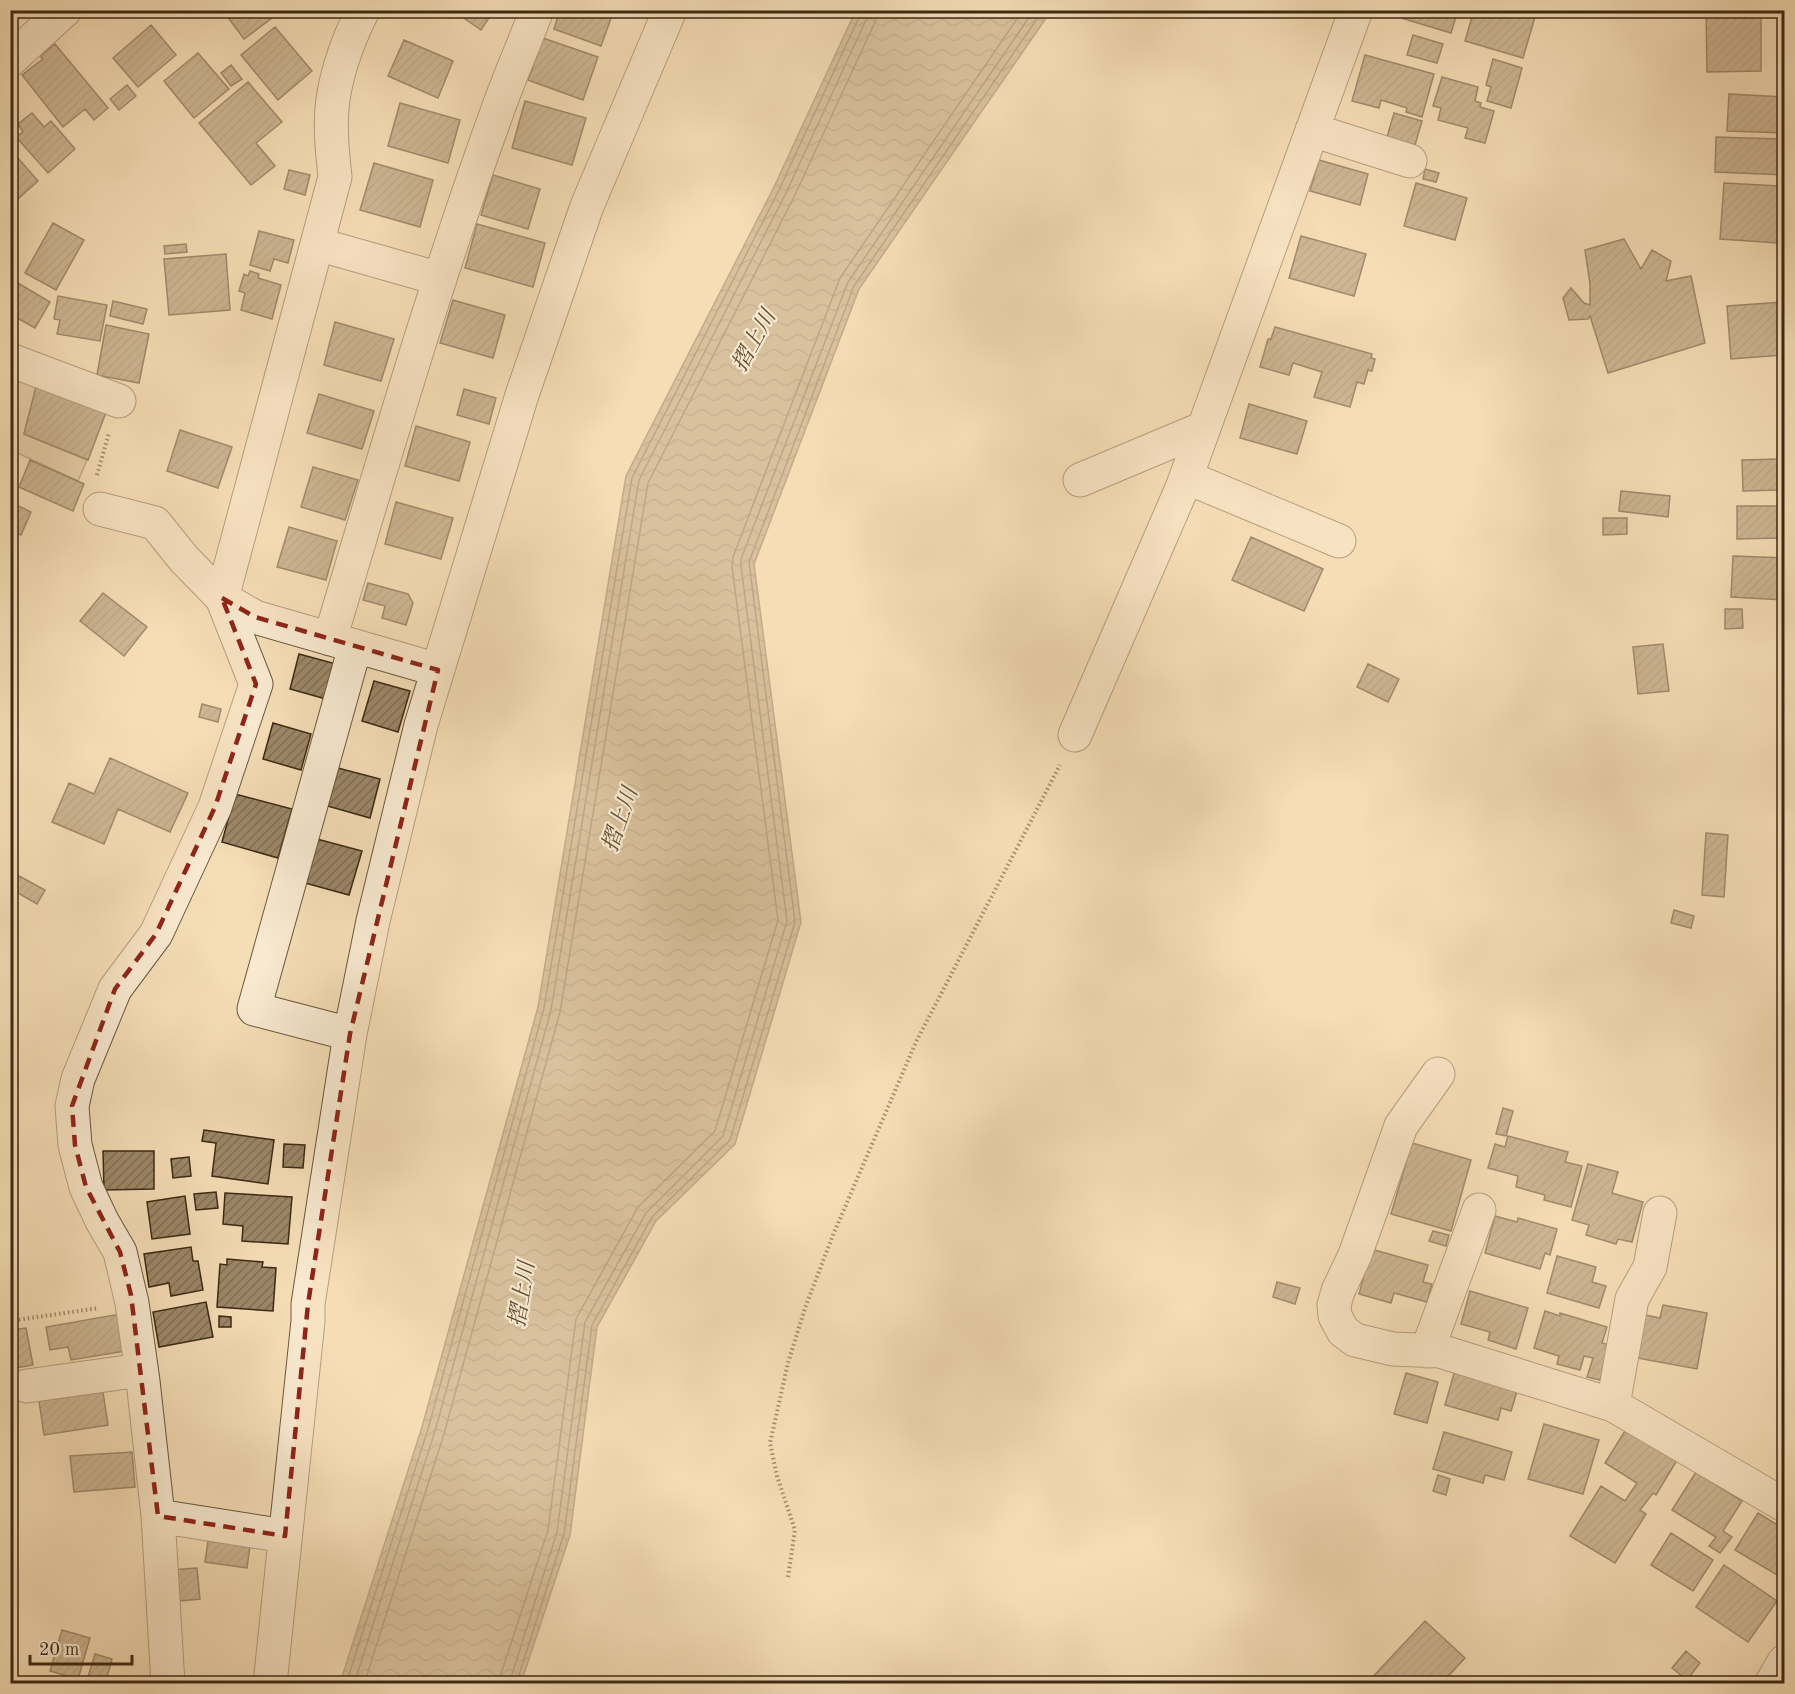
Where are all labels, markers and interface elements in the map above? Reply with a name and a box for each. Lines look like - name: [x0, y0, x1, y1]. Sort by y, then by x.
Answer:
- water label: 摺上川: [727, 304, 781, 375]
- water label: 摺上川: [598, 782, 643, 854]
- water label: 摺上川: [505, 1258, 539, 1329]
- scale bar: [30, 1628, 132, 1666]
- text: 20 m: [39, 1641, 79, 1659]

